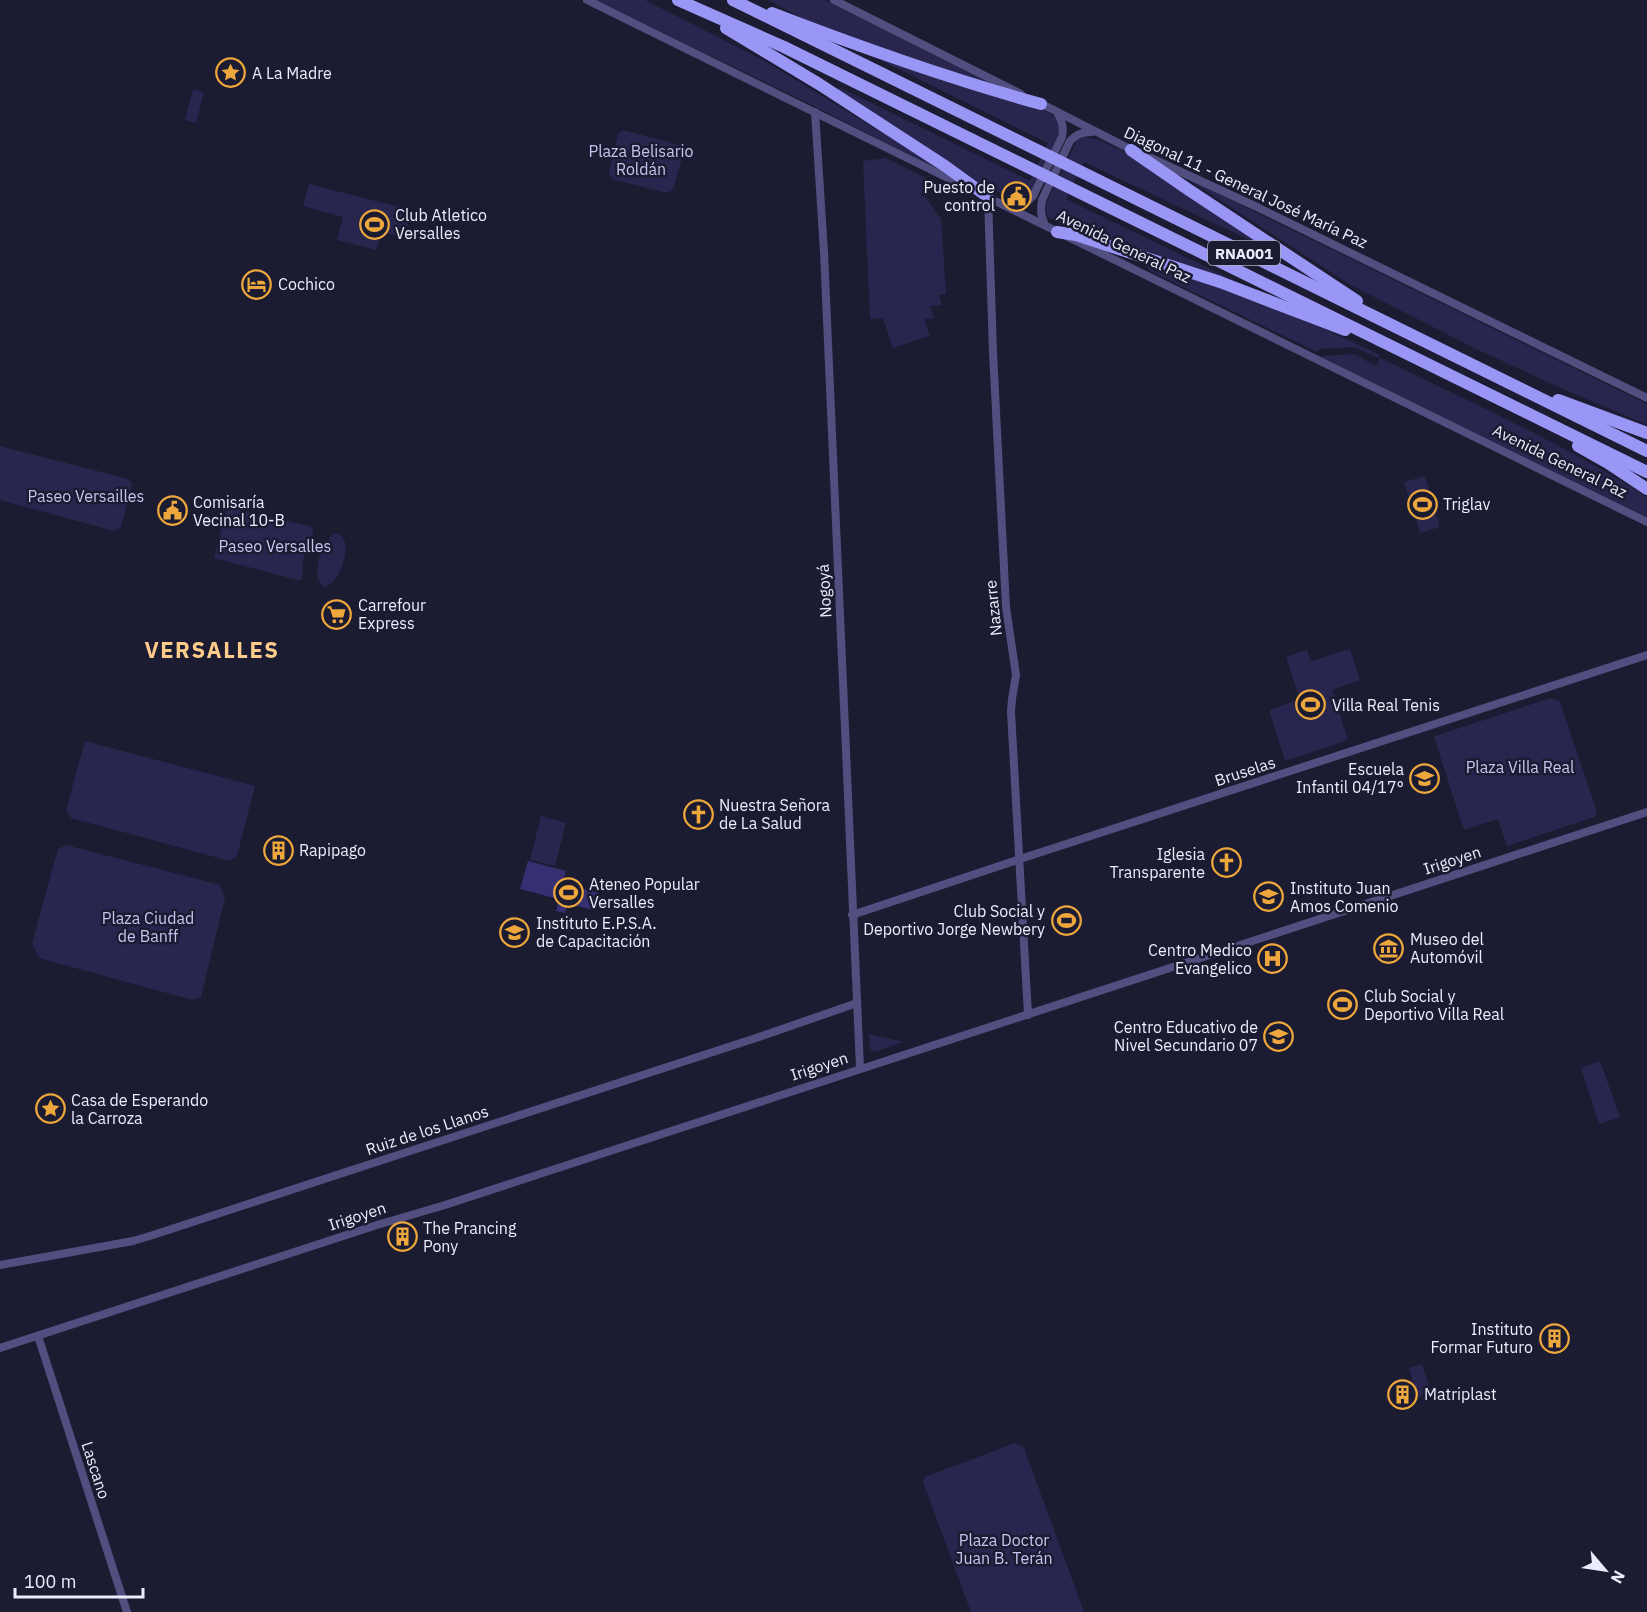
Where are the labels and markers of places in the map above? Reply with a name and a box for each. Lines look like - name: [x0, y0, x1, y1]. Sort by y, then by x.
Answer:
- place icon: A La Madre: [215, 57, 247, 89]
- place label: A La Madre: [252, 63, 332, 83]
- place label: Puesto de control: [923, 177, 995, 215]
- public building icon: Puesto de control: [1000, 180, 1032, 212]
- place label: Club Atletico Versalles: [395, 205, 487, 243]
- sports icon: Club Atletico Versalles: [358, 208, 390, 240]
- hotel icon: Cochico: [241, 268, 273, 300]
- place label: Cochico: [278, 274, 335, 294]
- sports icon: Triglav: [1406, 488, 1438, 520]
- place label: Comisaría Vecinal 10-B: [193, 492, 285, 530]
- place label: Triglav: [1443, 494, 1491, 514]
- public building icon: Comisaría Vecinal 10-B: [156, 495, 188, 527]
- place label: Carrefour Express: [358, 595, 426, 633]
- supermarket icon: Carrefour Express: [321, 598, 353, 630]
- sports icon: Villa Real Tenis: [1295, 689, 1327, 721]
- place label: Villa Real Tenis: [1332, 695, 1440, 715]
- place label: Escuela Infantil 04/17°: [1296, 759, 1404, 797]
- school or university icon: Escuela Infantil 04/17°: [1409, 762, 1441, 794]
- place label: Nuestra Señora de La Salud: [719, 795, 831, 833]
- church icon: Nuestra Señora de La Salud: [682, 798, 714, 830]
- building icon: Rapipago: [262, 834, 294, 866]
- place label: Rapipago: [299, 840, 366, 860]
- place label: Iglesia Transparente: [1110, 844, 1205, 882]
- church icon: Iglesia Transparente: [1210, 847, 1242, 879]
- place label: Ateneo Popular Versalles: [589, 874, 700, 912]
- sports icon: Ateneo Popular Versalles: [552, 877, 584, 909]
- place label: Instituto Juan Amos Comenio: [1290, 878, 1398, 916]
- school or university icon: Instituto Juan Amos Comenio: [1253, 881, 1285, 913]
- place label: Club Social y Deportivo Jorge Newbery: [863, 901, 1045, 939]
- sports icon: Club Social y Deportivo Jorge Newbery: [1050, 904, 1082, 936]
- place label: Instituto E.P.S.A. de Capacitación: [536, 913, 657, 951]
- school or university icon: Instituto E.P.S.A. de Capacitación: [499, 916, 531, 948]
- place label: Museo del Automóvil: [1410, 929, 1484, 967]
- museum icon: Museo del Automóvil: [1373, 932, 1405, 964]
- place label: Centro Medico Evangelico: [1148, 940, 1252, 978]
- hospital icon: Centro Medico Evangelico: [1257, 943, 1289, 975]
- place label: Club Social y Deportivo Villa Real: [1364, 986, 1504, 1024]
- sports icon: Club Social y Deportivo Villa Real: [1327, 989, 1359, 1021]
- place label: Centro Educativo de Nivel Secundario 07: [1114, 1017, 1258, 1055]
- school or university icon: Centro Educativo de Nivel Secundario 07: [1263, 1020, 1295, 1052]
- place label: Casa de Esperando la Carroza: [71, 1090, 208, 1128]
- place icon: Casa de Esperando la Carroza: [34, 1093, 66, 1125]
- place label: The Prancing Pony: [423, 1218, 517, 1256]
- building icon: The Prancing Pony: [386, 1221, 418, 1253]
- place label: Instituto Formar Futuro: [1430, 1319, 1533, 1357]
- building icon: Instituto Formar Futuro: [1538, 1322, 1570, 1354]
- building icon: Matriplast: [1387, 1378, 1419, 1410]
- place label: Matriplast: [1424, 1384, 1497, 1404]

